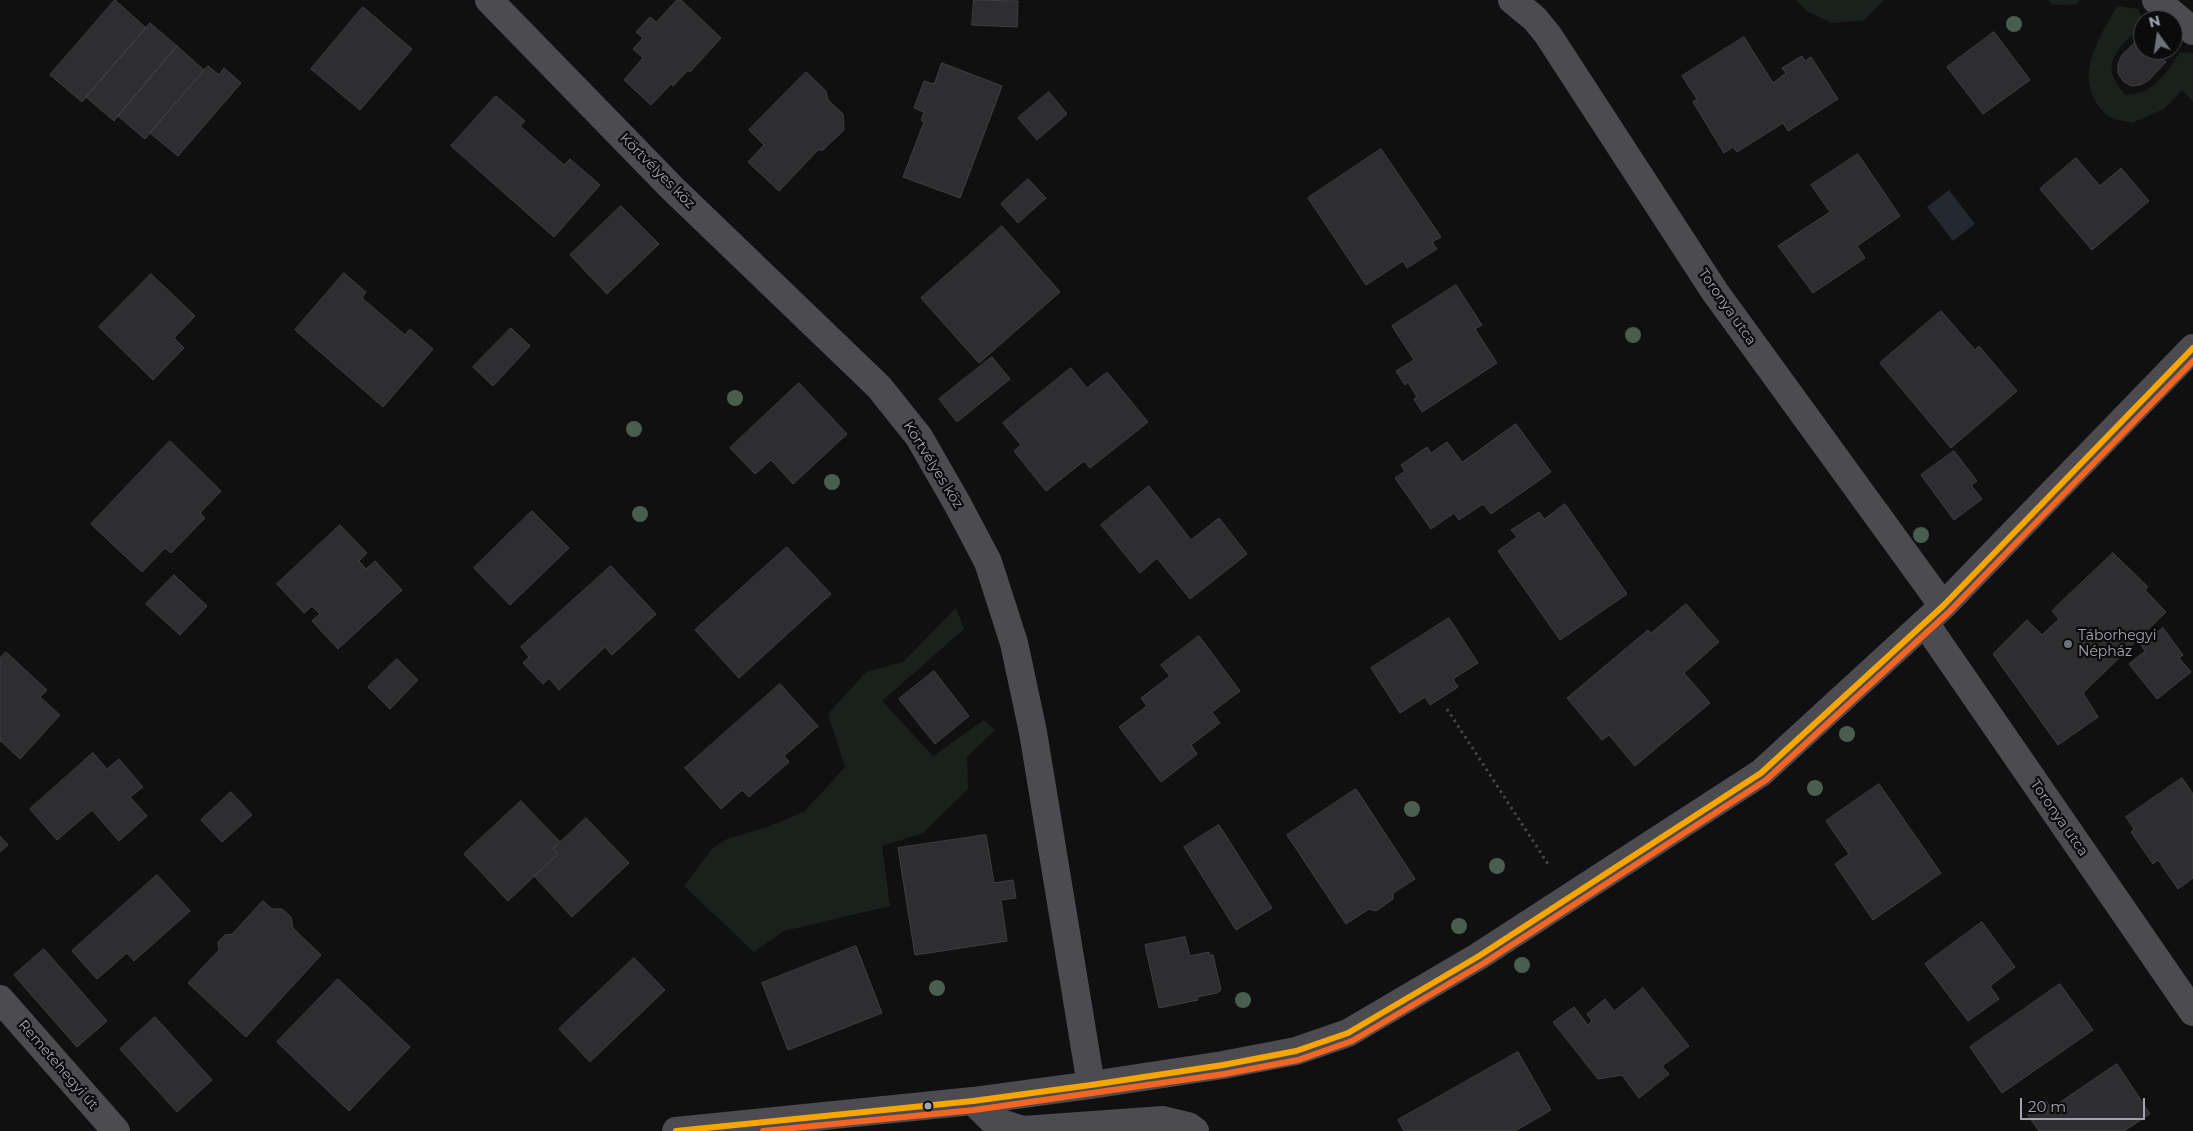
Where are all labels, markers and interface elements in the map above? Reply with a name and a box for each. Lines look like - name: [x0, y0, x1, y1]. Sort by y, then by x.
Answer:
- north arrow: [2133, 10, 2183, 60]
- text: N: [2147, 11, 2162, 32]
- street label: Körtvélyes köz: [616, 130, 698, 212]
- street label: Toronya utca: [1694, 265, 1760, 349]
- street label: Körtvélyes köz: [900, 418, 966, 512]
- place label: Táborhegyi Népház: [2078, 628, 2156, 660]
- marker: Táborhegyi Népház: [2062, 638, 2074, 650]
- street label: Toronya utca: [2026, 776, 2092, 860]
- street label: Remetehegyi út: [14, 1017, 102, 1113]
- scale bar: [2023, 1088, 2148, 1120]
- text: 20 m: [2028, 1097, 2066, 1116]
- unlabelled marker: [923, 1101, 933, 1111]

